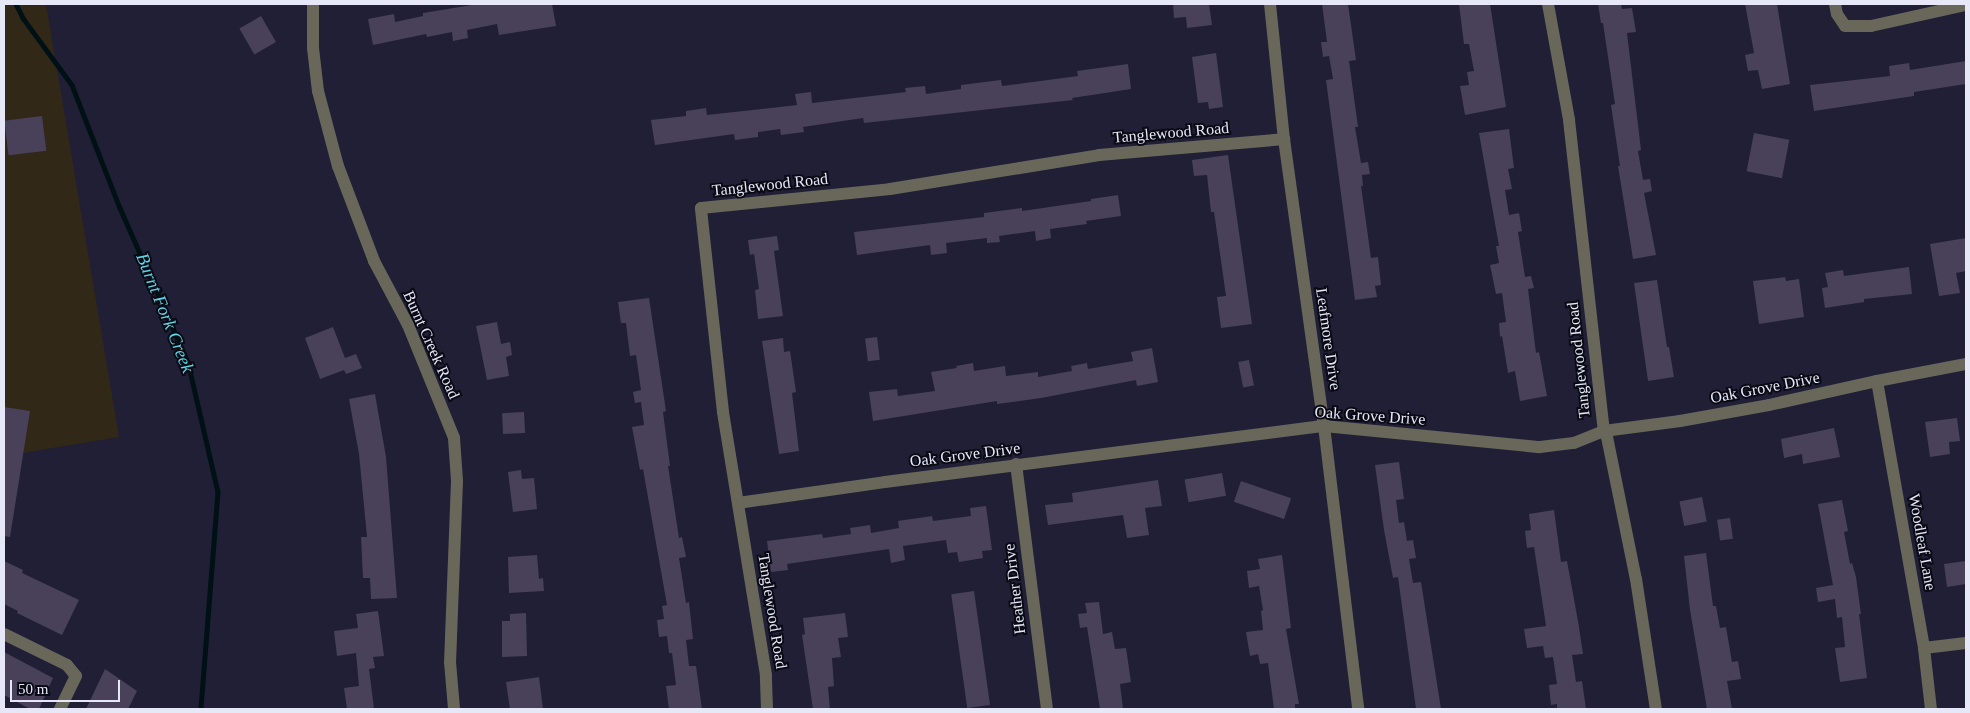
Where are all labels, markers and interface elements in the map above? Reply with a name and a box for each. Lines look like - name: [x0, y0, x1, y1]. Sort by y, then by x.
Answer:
- street label: Tanglewood Road: [1112, 118, 1230, 148]
- street label: Tanglewood Road: [711, 169, 829, 201]
- water label: Burnt Fork Creek: [131, 250, 199, 376]
- street label: Leafmore Drive: [1311, 287, 1345, 391]
- street label: Burnt Creek Road: [399, 288, 463, 402]
- street label: Tanglewood Road: [1563, 301, 1595, 419]
- street label: Oak Grove Drive: [1709, 368, 1821, 408]
- street label: Oak Grove Drive: [1314, 403, 1426, 429]
- street label: Oak Grove Drive: [909, 439, 1021, 471]
- street label: Woodleaf Lane: [1904, 492, 1940, 592]
- street label: Heather Drive: [1000, 543, 1030, 635]
- street label: Tanglewood Road: [753, 552, 791, 670]
- scale bar: [12, 670, 122, 702]
- text: 50 m: [18, 681, 48, 697]

